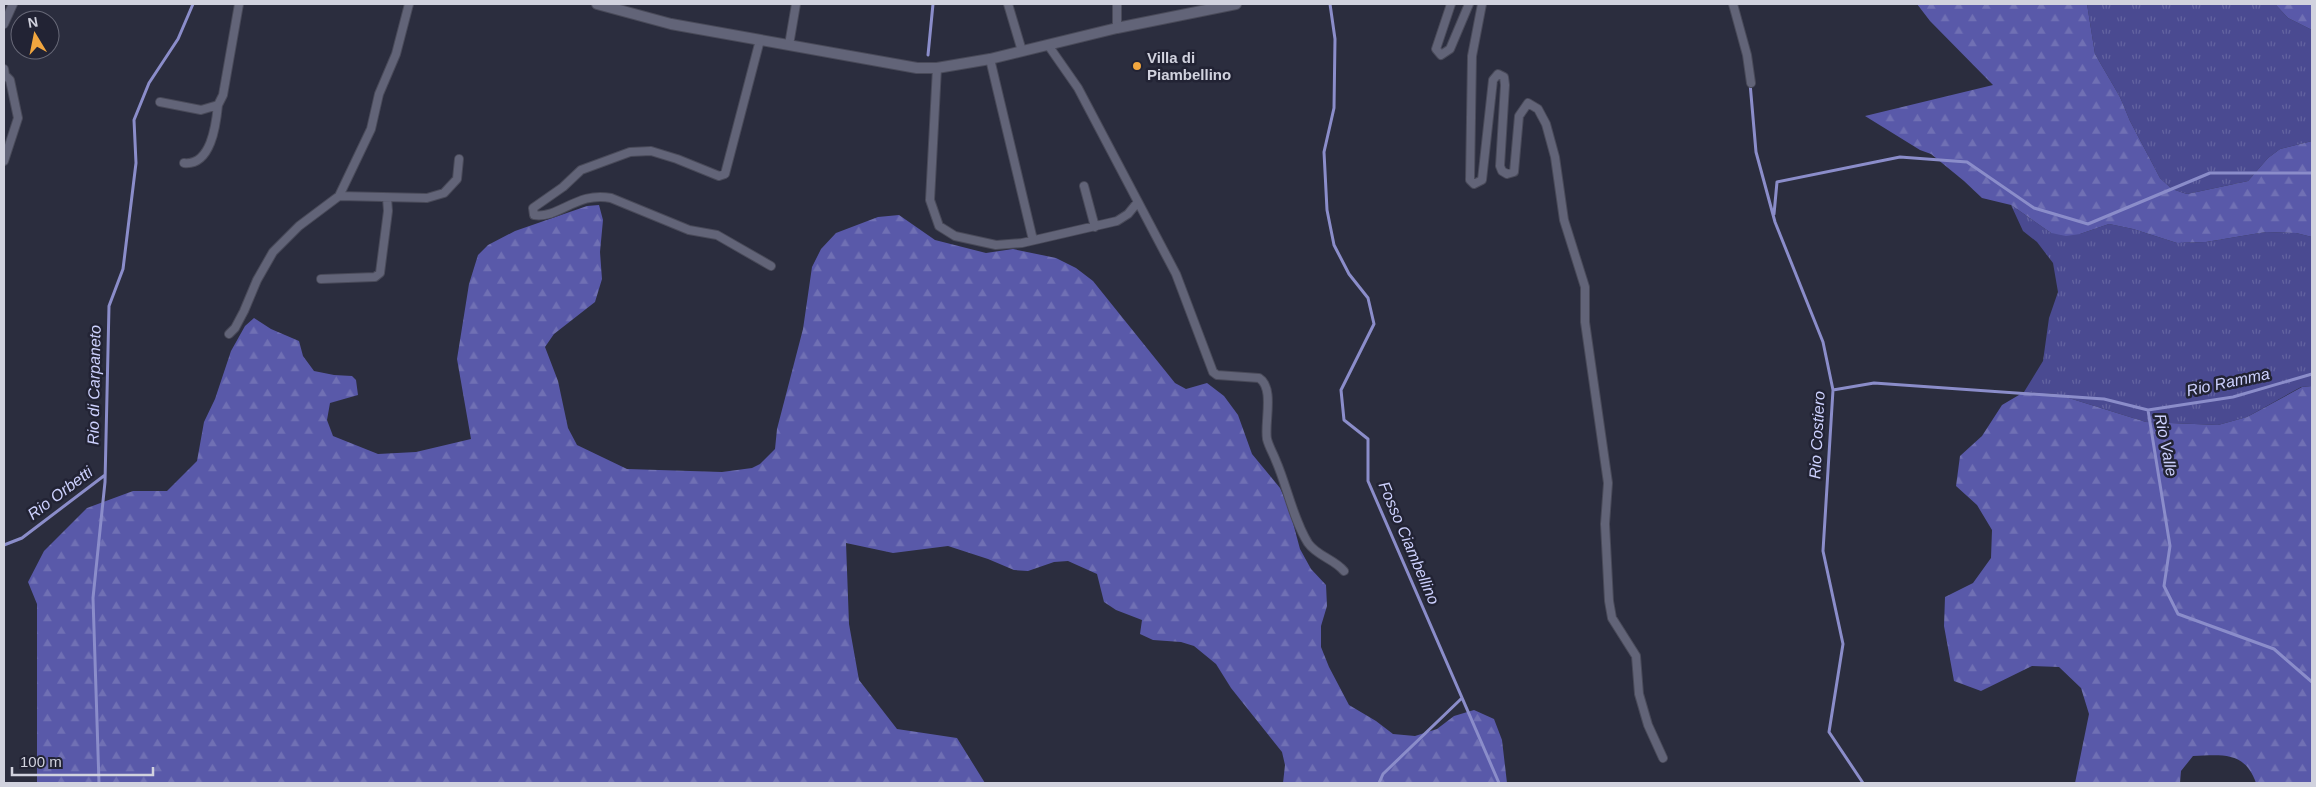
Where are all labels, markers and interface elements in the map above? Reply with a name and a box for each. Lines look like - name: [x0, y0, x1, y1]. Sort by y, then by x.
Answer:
- north arrow: [10, 10, 60, 60]
- text: N: [26, 13, 39, 31]
- place label: Villa di Piambellino: [1147, 49, 1231, 83]
- marker: Villa di Piambellino: [1131, 60, 1143, 72]
- water label: Rio di Carpaneto: [84, 325, 104, 445]
- water label: Rio Ramma: [2185, 365, 2271, 399]
- water label: Rio Costiero: [1806, 390, 1828, 479]
- water label: Rio Valle: [2152, 412, 2180, 478]
- water label: Rio Orbetti: [24, 463, 96, 523]
- water label: Fosso Ciambellino: [1375, 479, 1443, 607]
- scale bar: [12, 744, 154, 776]
- text: 100 m: [20, 753, 62, 770]

